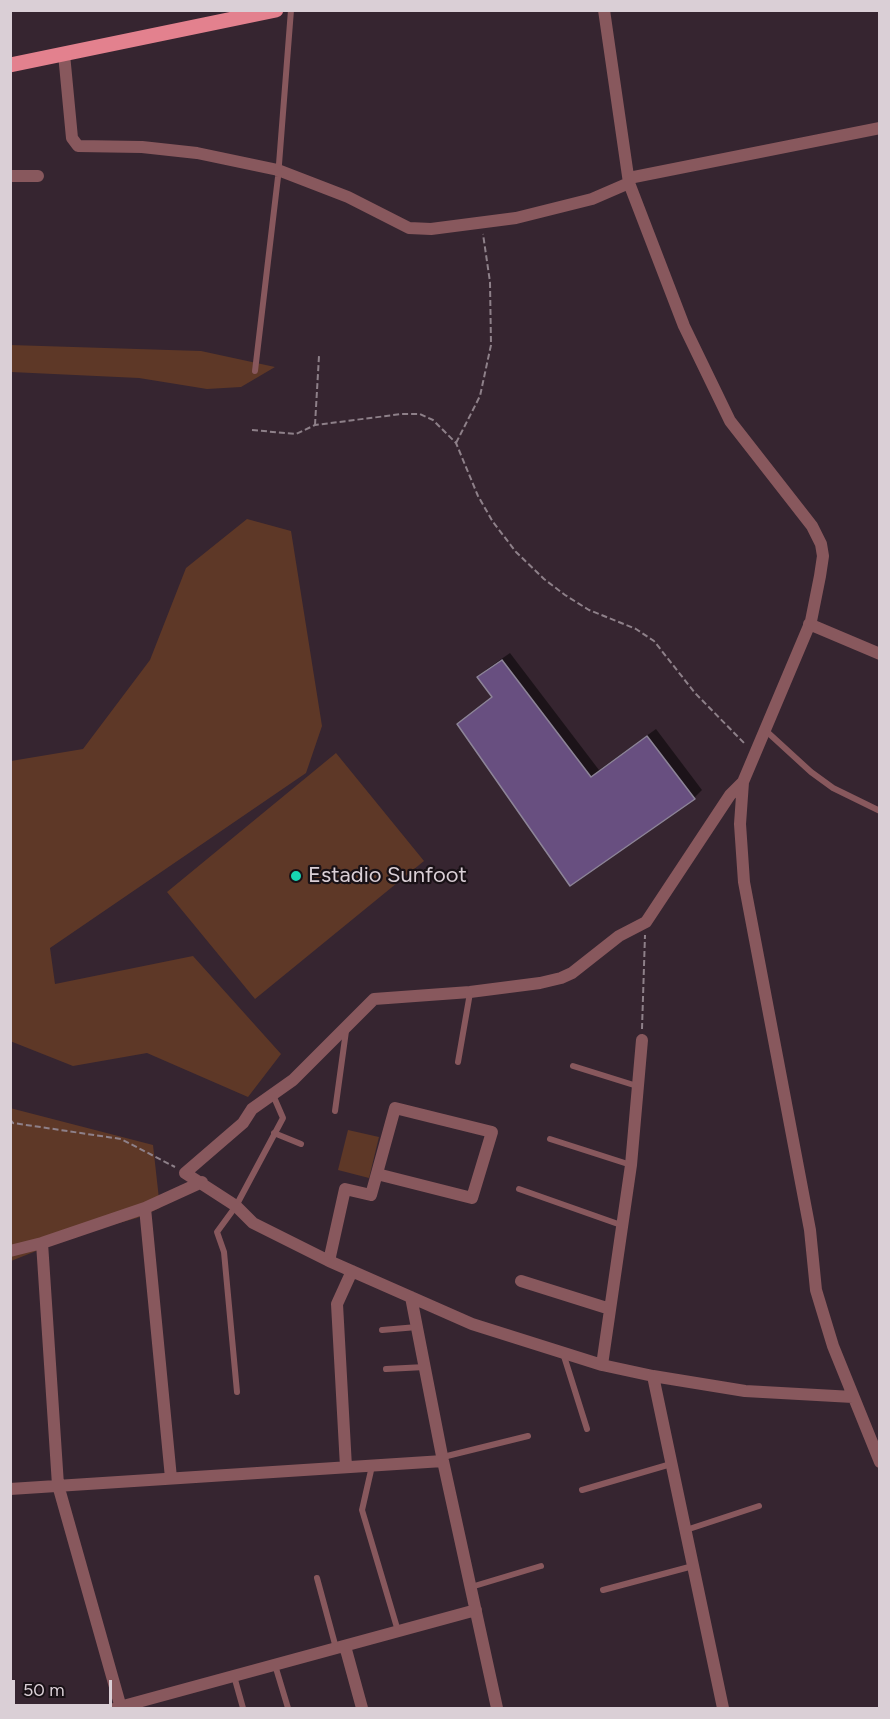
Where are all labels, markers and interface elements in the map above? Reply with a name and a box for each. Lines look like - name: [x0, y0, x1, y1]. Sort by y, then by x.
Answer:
- place label: Estadio Sunfoot: [308, 863, 467, 889]
- marker: Estadio Sunfoot: [289, 869, 303, 883]
- scale bar: [15, 1668, 116, 1706]
- text: 50 m: [23, 1679, 65, 1701]

